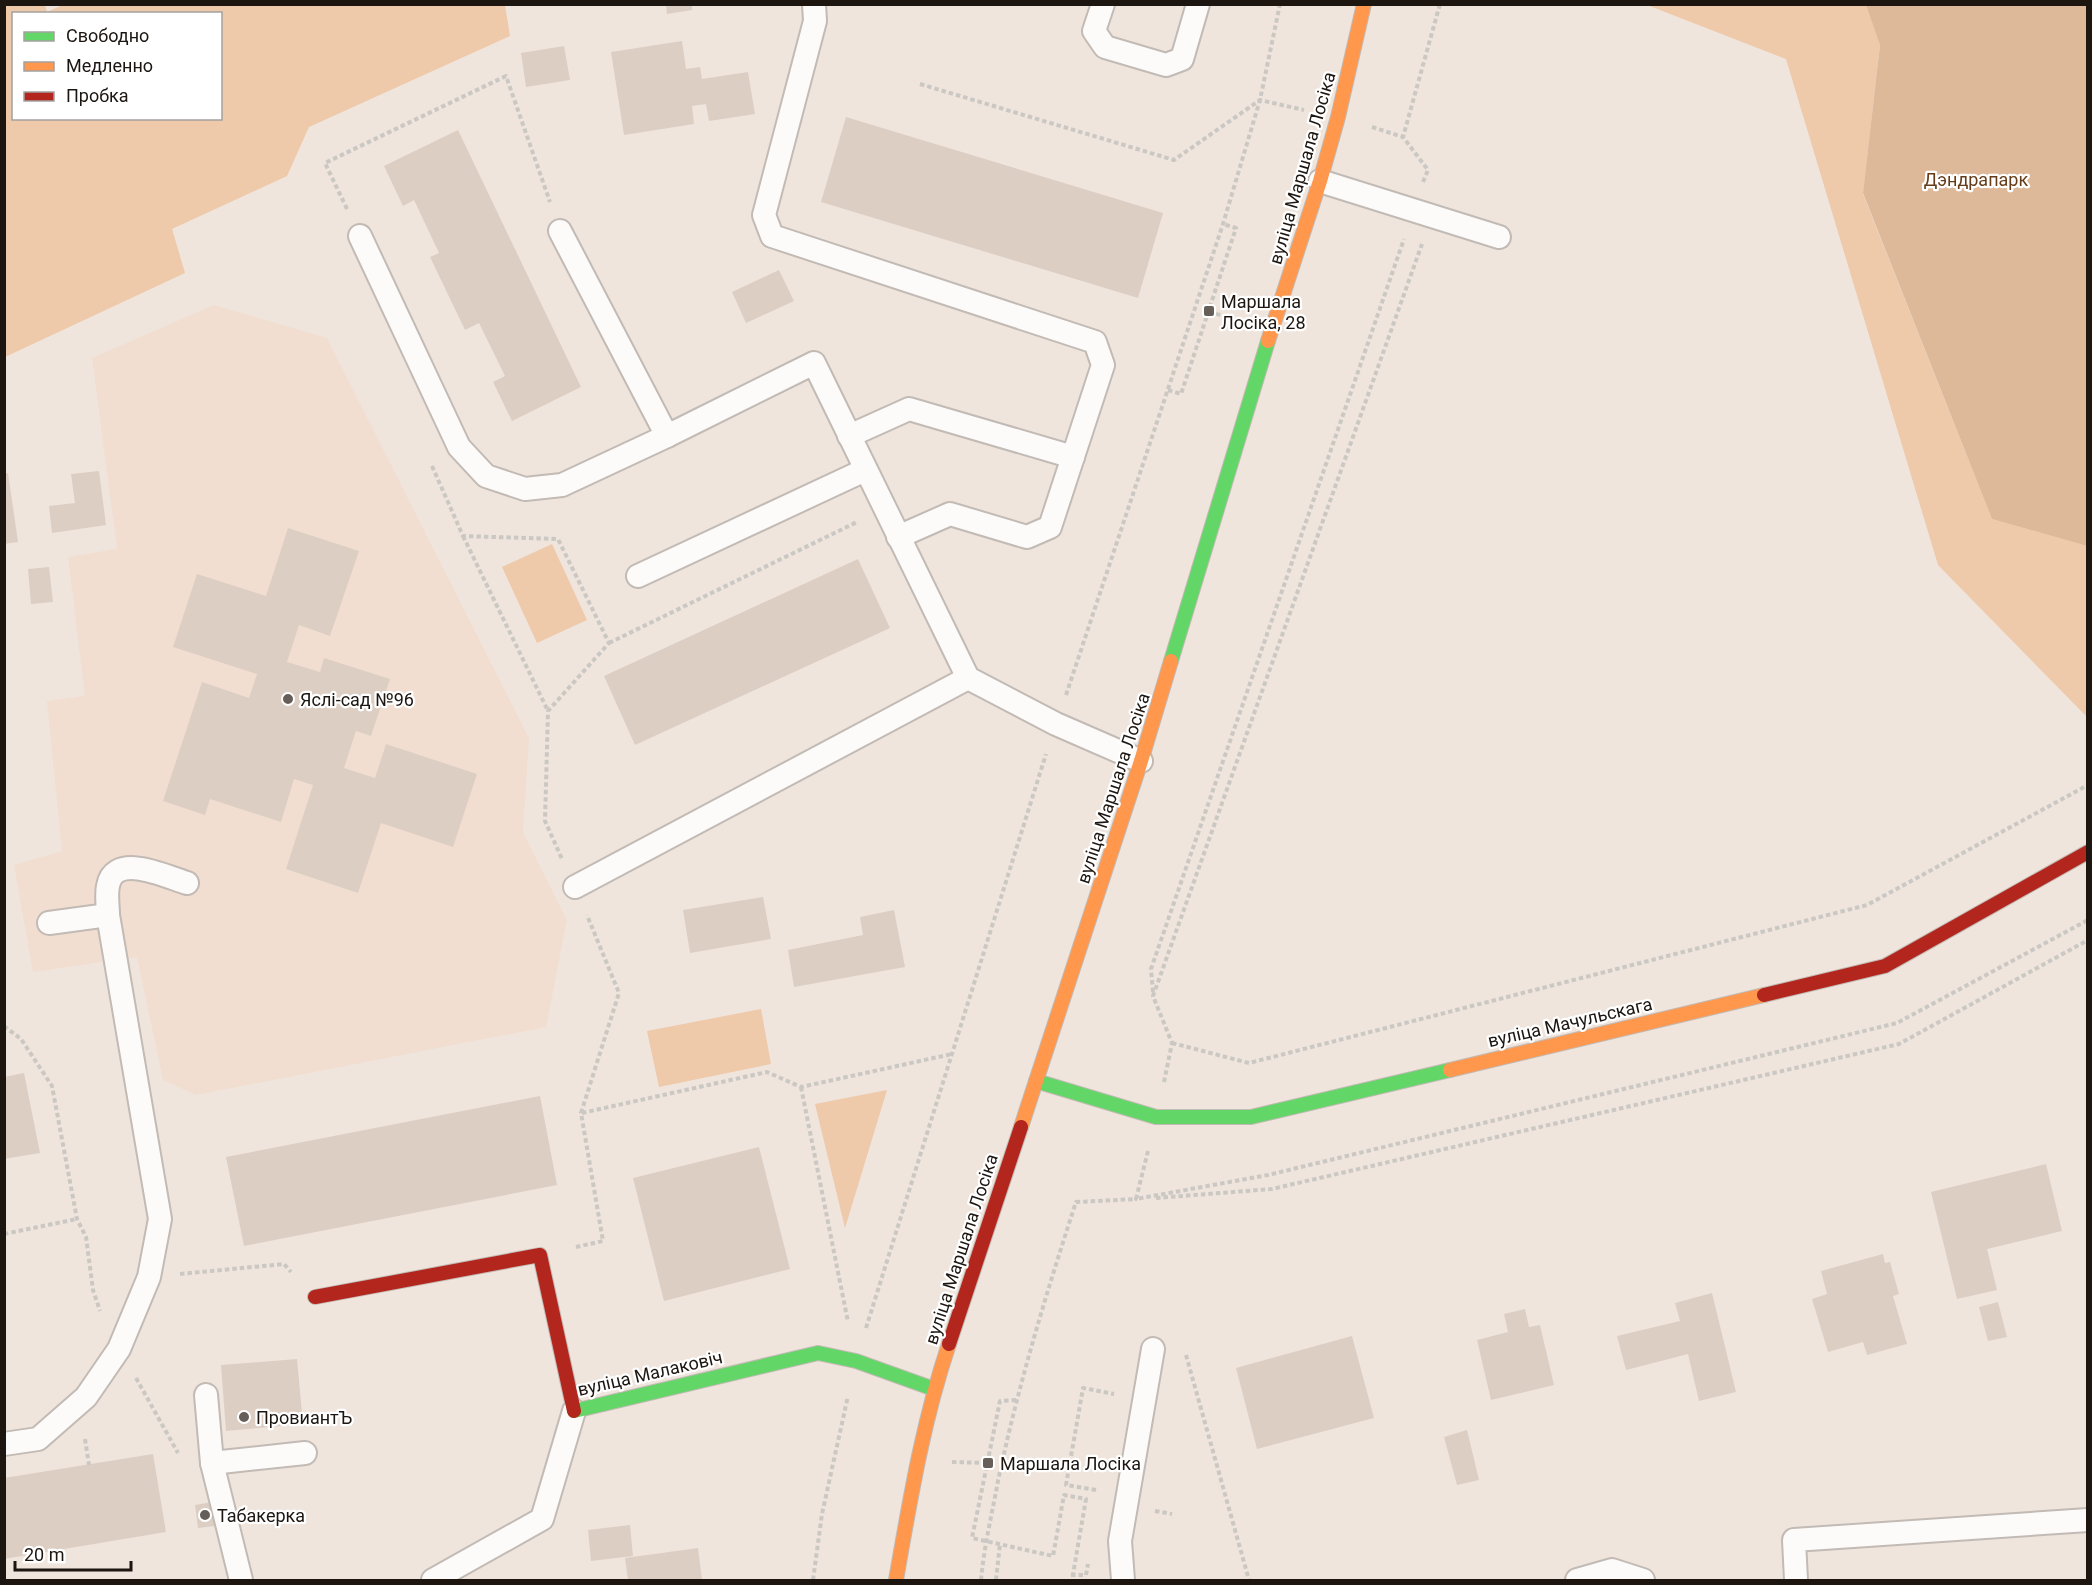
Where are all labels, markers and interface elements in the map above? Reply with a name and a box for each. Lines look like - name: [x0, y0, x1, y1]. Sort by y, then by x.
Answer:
- legend: [12, 12, 222, 120]
- text: Свободно: [66, 25, 149, 46]
- text: Медленно: [66, 55, 153, 76]
- street label: вуліца Маршала Лосіка: [1264, 69, 1340, 267]
- text: Пробка: [66, 85, 129, 106]
- park label: Дэндрапарк: [1924, 169, 2028, 190]
- place label: Маршала Лосіка, 28: [1221, 291, 1306, 333]
- marker: Маршала Лосіка, 28: [1202, 304, 1216, 318]
- place label: Яслі-сад №96: [300, 689, 414, 710]
- street label: вуліца Маршала Лосіка: [1072, 690, 1154, 886]
- marker: Яслі-сад №96: [281, 692, 295, 706]
- street label: вуліца Мачульскага: [1486, 993, 1654, 1051]
- street label: вуліца Маршала Лосіка: [920, 1151, 1002, 1347]
- street label: вуліца Малаковіч: [576, 1346, 724, 1400]
- place label: ПровиантЪ: [256, 1407, 352, 1428]
- marker: ПровиантЪ: [237, 1410, 251, 1424]
- place label: Маршала Лосіка: [1000, 1453, 1141, 1474]
- marker: Маршала Лосіка: [981, 1456, 995, 1470]
- place label: Табакерка: [217, 1505, 305, 1526]
- marker: Табакерка: [198, 1508, 212, 1522]
- scale bar: [15, 1534, 130, 1572]
- text: 20 m: [24, 1544, 64, 1565]

